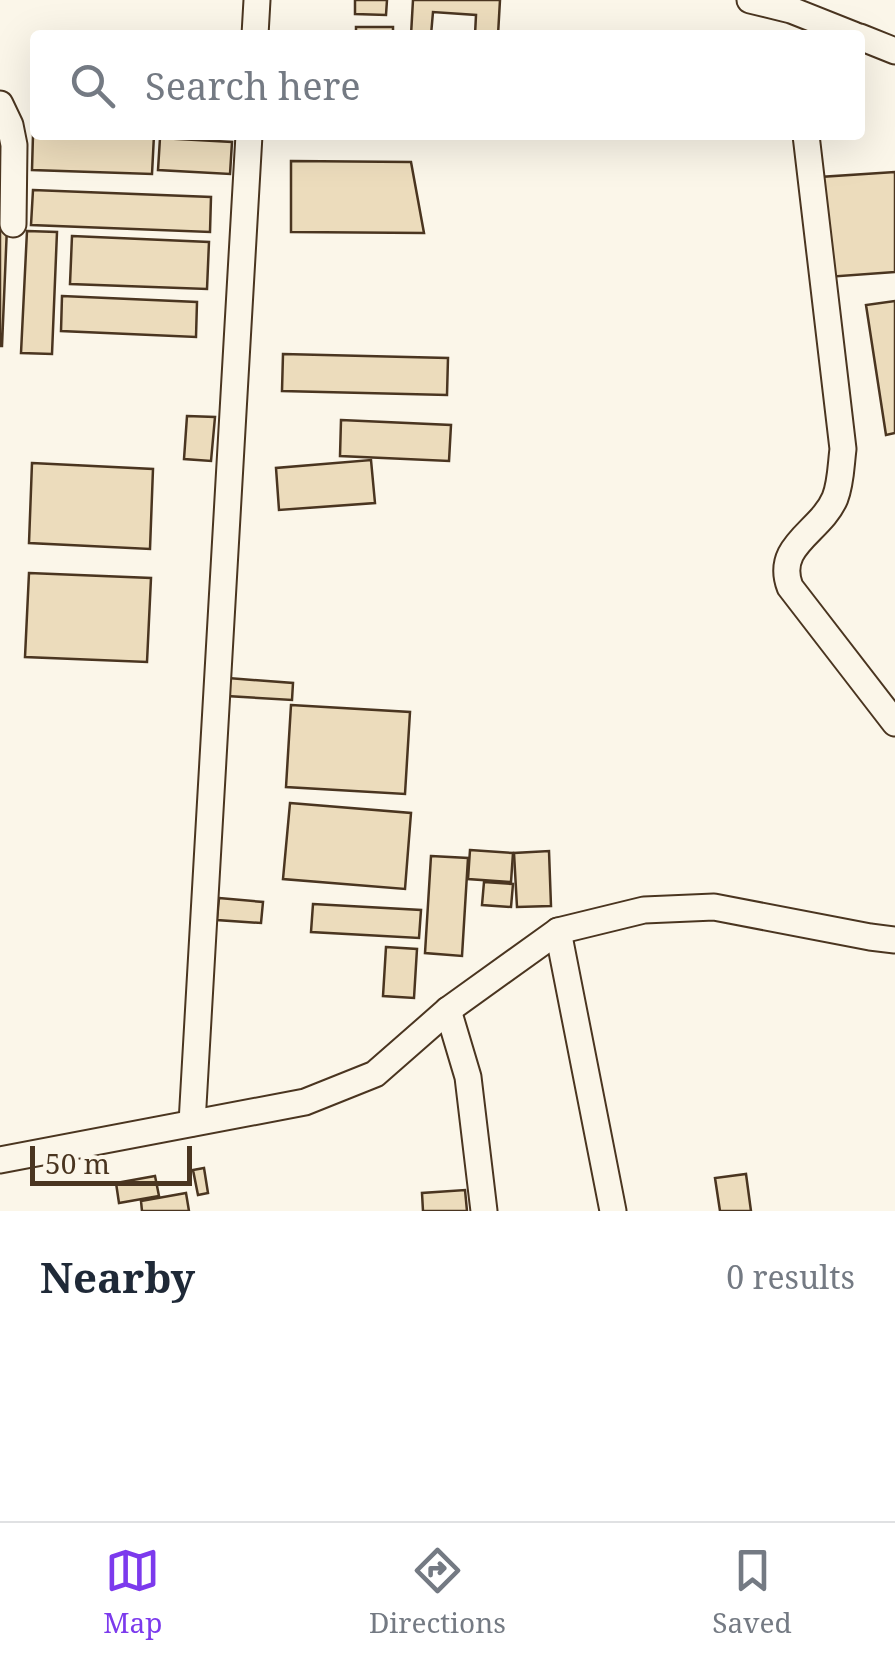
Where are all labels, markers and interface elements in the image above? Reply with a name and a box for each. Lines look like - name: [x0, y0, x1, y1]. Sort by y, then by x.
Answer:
- search box: [30, 30, 865, 140]
- icon: search: [65, 58, 120, 113]
- text: Search here: [145, 59, 361, 111]
- scale bar: [30, 1141, 192, 1186]
- text: 50 m: [45, 1144, 110, 1182]
- text: Nearby: [40, 1248, 195, 1305]
- text: 0 results: [726, 1255, 855, 1298]
- tab: Map: [103, 1543, 162, 1641]
- tab: Directions: [369, 1543, 506, 1641]
- tab: Saved: [712, 1543, 792, 1641]

